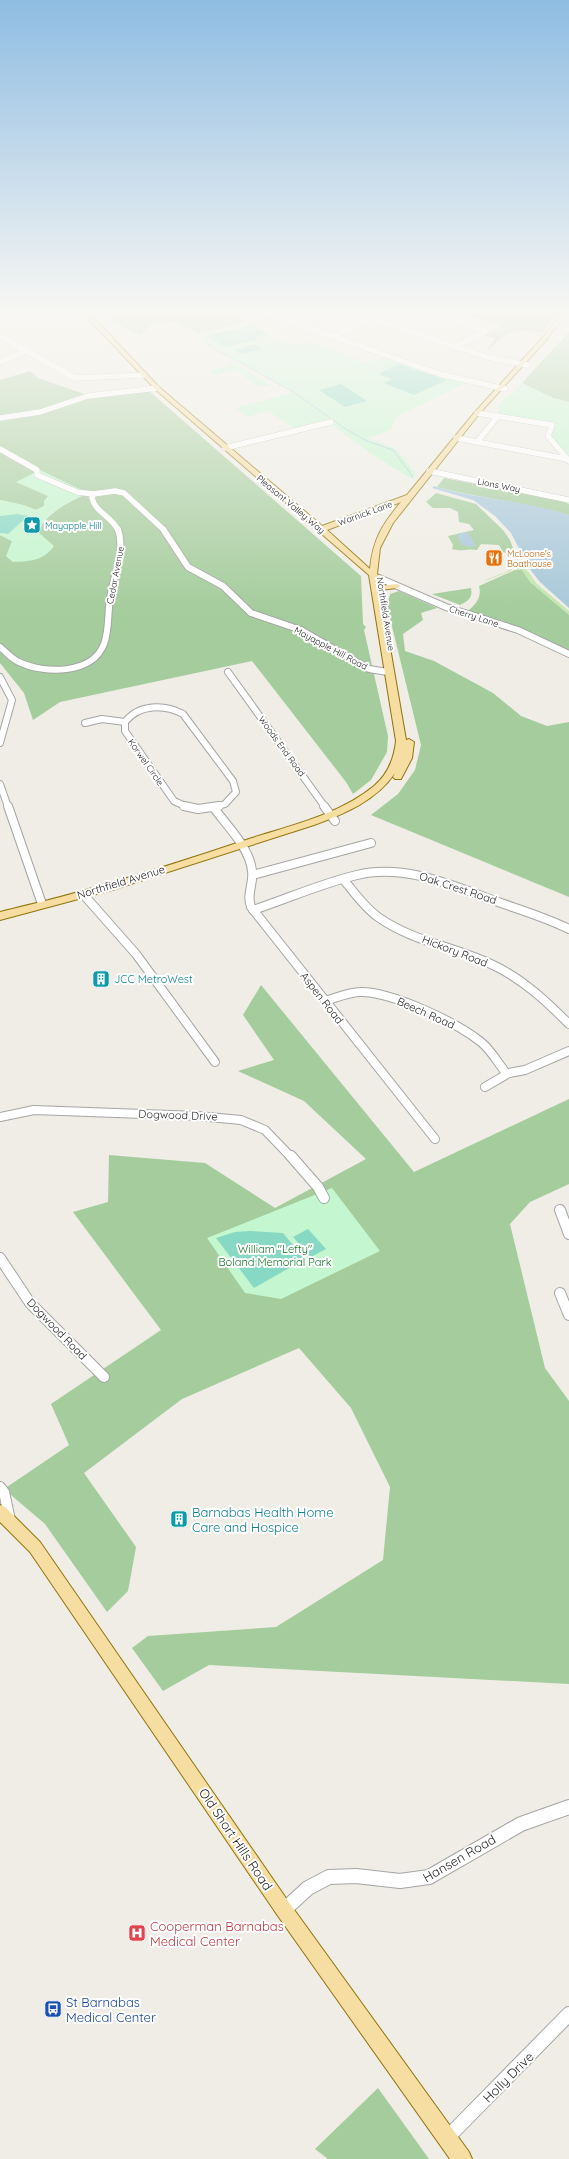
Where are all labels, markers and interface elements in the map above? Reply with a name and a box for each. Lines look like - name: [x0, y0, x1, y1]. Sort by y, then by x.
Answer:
- street label: Pleasant Valley Way: [255, 472, 327, 536]
- street label: Lions Way: [477, 475, 521, 495]
- street label: Warnick Lane: [336, 498, 394, 528]
- place icon: Mayapple Hill: [22, 515, 42, 535]
- place label: Mayapple Hill: [45, 520, 101, 531]
- street label: Cedar Avenue: [104, 545, 126, 605]
- restaurant icon: McLoone's Boathouse: [484, 548, 504, 568]
- place label: McLoone's Boathouse: [507, 548, 552, 569]
- street label: Northfield Avenue: [375, 576, 397, 652]
- street label: Cherry Lane: [448, 603, 500, 629]
- street label: Mayapple Hill Road: [293, 624, 369, 672]
- street label: Woods End Road: [256, 714, 308, 778]
- street label: Korwel Circle: [126, 737, 166, 787]
- street label: Northfield Avenue: [75, 862, 167, 902]
- street label: Oak Crest Road: [418, 869, 498, 907]
- street label: Hickory Road: [420, 932, 490, 970]
- building icon: JCC MetroWest: [91, 969, 111, 989]
- street label: Aspen Road: [297, 969, 347, 1027]
- place label: JCC MetroWest: [114, 972, 193, 986]
- street label: Beech Road: [395, 994, 457, 1032]
- street label: Dogwood Drive: [138, 1107, 218, 1123]
- park label: William "Lefty" Boland Memorial Park: [218, 1242, 332, 1269]
- street label: Dogwood Road: [24, 1295, 90, 1363]
- place label: Barnabas Health Home Care and Hospice: [192, 1504, 333, 1535]
- building icon: Barnabas Health Home Care and Hospice: [169, 1509, 189, 1529]
- street label: Old Short Hills Road: [196, 1785, 276, 1893]
- street label: Hansen Road: [420, 1831, 498, 1885]
- place label: Cooperman Barnabas Medical Center: [150, 1918, 284, 1949]
- hospital icon: Cooperman Barnabas Medical Center: [127, 1923, 147, 1943]
- place label: St Barnabas Medical Center: [66, 1994, 156, 2025]
- bus stop icon: St Barnabas Medical Center: [43, 1999, 63, 2019]
- street label: Holly Drive: [479, 2048, 537, 2106]

